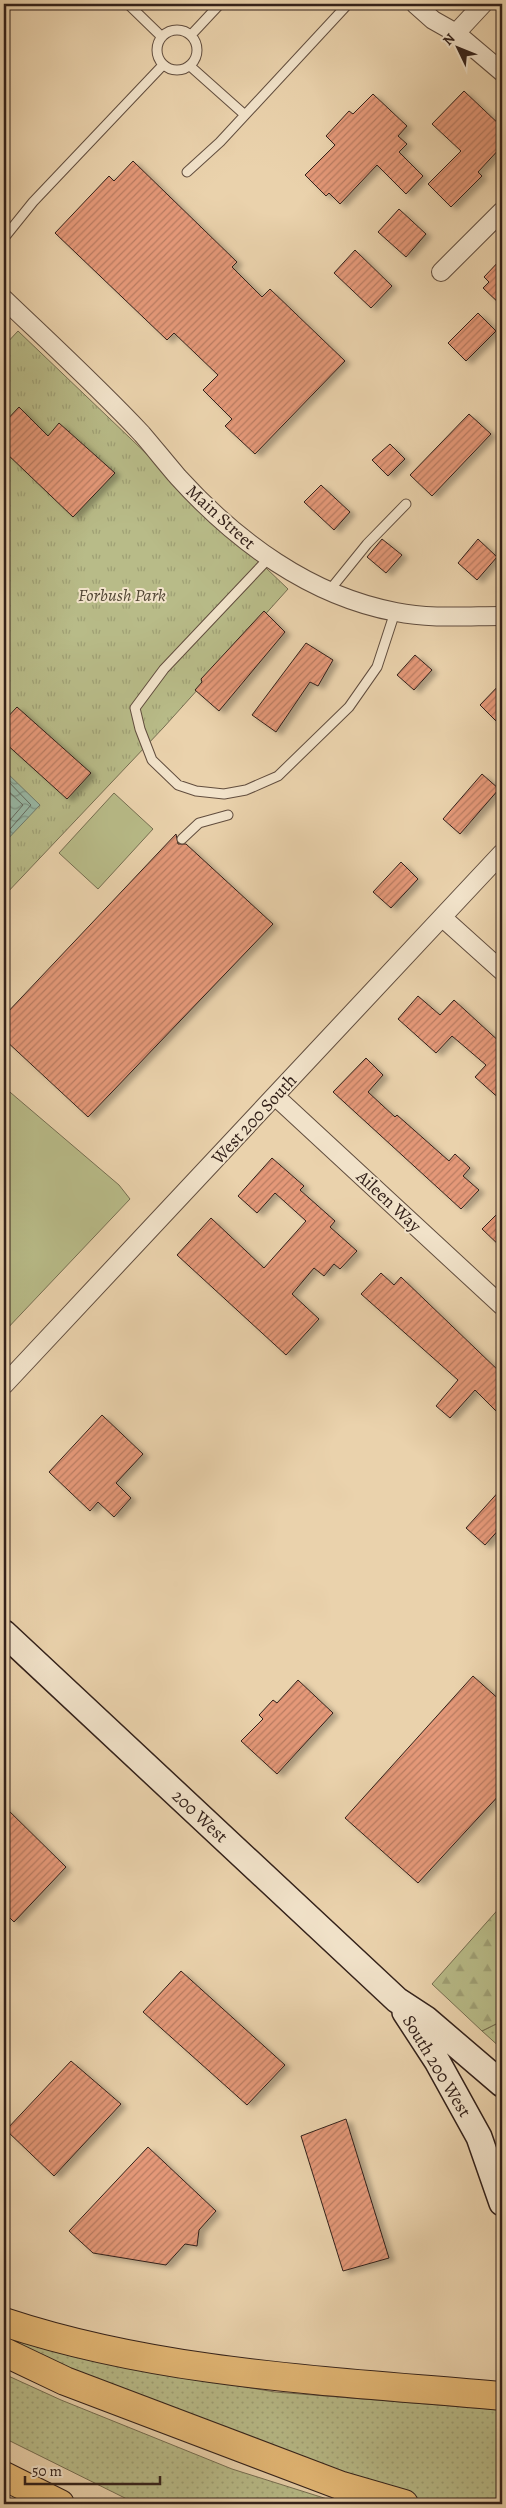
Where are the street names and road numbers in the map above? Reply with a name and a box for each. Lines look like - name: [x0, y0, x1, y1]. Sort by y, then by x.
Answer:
- street label: Main Street: [181, 479, 261, 555]
- street label: West 200 South: [205, 1068, 302, 1170]
- street label: Aileen Way: [351, 1164, 427, 1238]
- street label: 200 West: [167, 1784, 233, 1848]
- street label: South 200 West: [397, 2011, 477, 2122]

